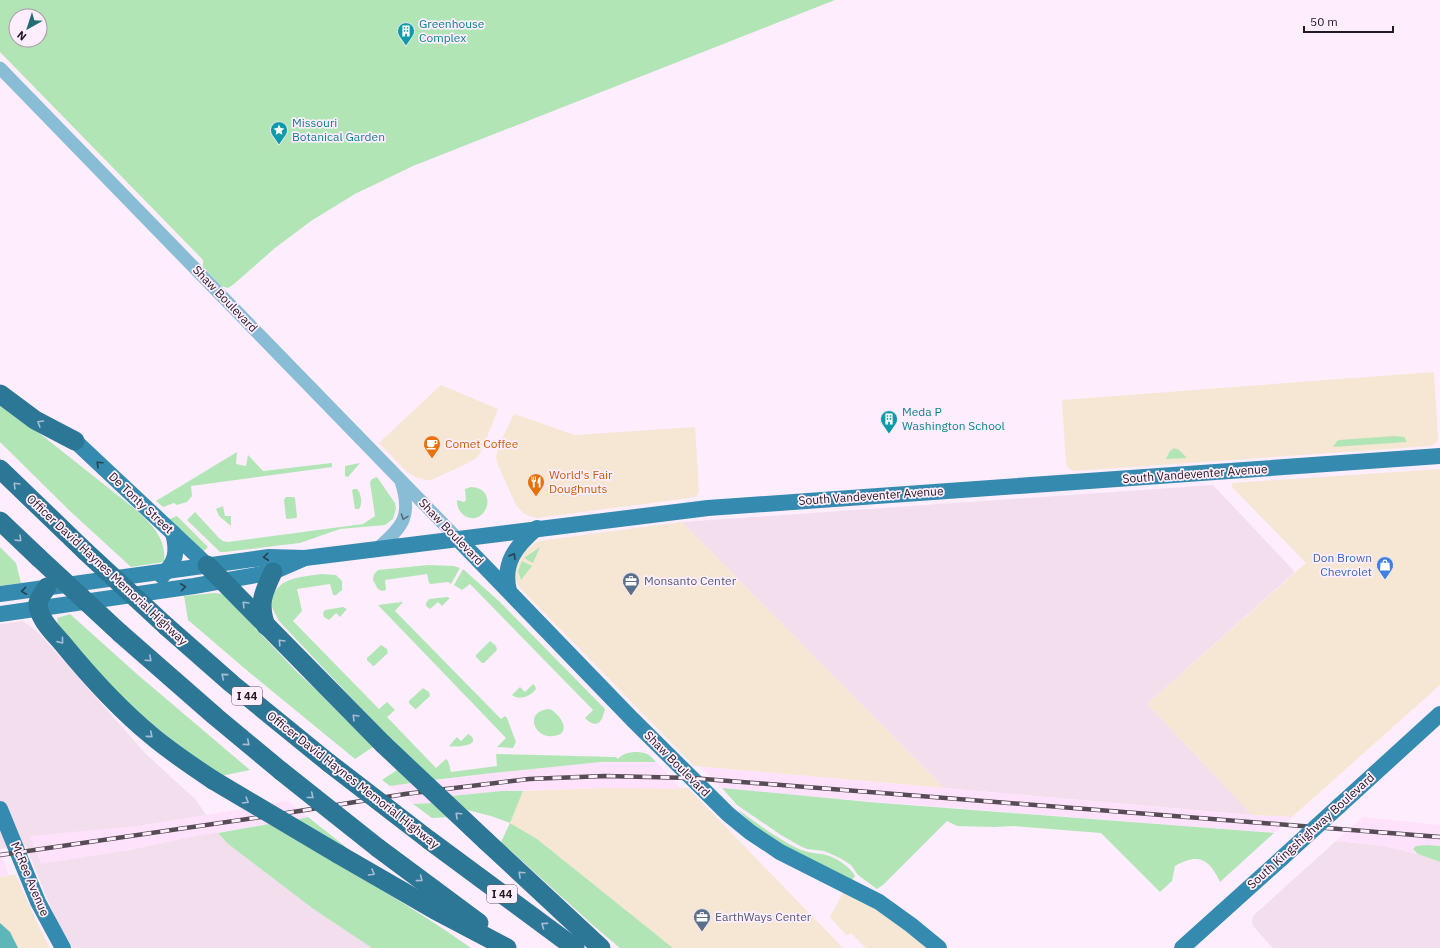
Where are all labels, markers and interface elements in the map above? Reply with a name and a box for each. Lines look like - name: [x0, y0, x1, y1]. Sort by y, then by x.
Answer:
- north arrow: [8, 8, 48, 48]
- scale bar: [1304, 8, 1393, 34]
- text: 50 m: [1310, 14, 1338, 29]
- place label: Greenhouse Complex: [419, 16, 485, 45]
- building icon: Greenhouse Complex: [396, 21, 416, 46]
- text: N: [14, 28, 29, 44]
- place label: Missouri Botanical Garden: [292, 115, 385, 144]
- place icon: Missouri Botanical Garden: [269, 120, 289, 145]
- street label: Shaw Boulevard: [190, 262, 261, 335]
- place label: Meda P Washington School: [902, 404, 1005, 433]
- building icon: Meda P Washington School: [879, 409, 899, 434]
- one-way arrow: [37, 421, 44, 428]
- cafe icon: Comet Coffee: [422, 434, 442, 459]
- place label: Comet Coffee: [445, 436, 519, 451]
- one-way arrow: [96, 461, 104, 469]
- street label: South Vandeventer Avenue: [1122, 461, 1268, 486]
- place label: World's Fair Doughnuts: [549, 467, 613, 496]
- street label: De Tonty Street: [106, 469, 177, 536]
- restaurant icon: World's Fair Doughnuts: [526, 472, 546, 497]
- one-way arrow: [13, 482, 21, 490]
- street label: South Vandeventer Avenue: [798, 483, 944, 508]
- street label: Officer David Haynes Memorial Highway: [24, 491, 191, 648]
- street label: Shaw Boulevard: [416, 495, 487, 568]
- one-way arrow: [400, 514, 408, 521]
- one-way arrow: [14, 534, 22, 542]
- place label: Don Brown Chevrolet: [1313, 550, 1372, 579]
- one-way arrow: [263, 553, 269, 562]
- one-way arrow: [508, 553, 515, 560]
- shop icon: Don Brown Chevrolet: [1375, 555, 1395, 580]
- office icon: Monsanto Center: [621, 571, 641, 596]
- place label: Monsanto Center: [644, 573, 737, 588]
- one-way arrow: [179, 583, 186, 592]
- one-way arrow: [20, 586, 27, 595]
- one-way arrow: [242, 601, 249, 609]
- one-way arrow: [56, 636, 63, 643]
- one-way arrow: [279, 639, 286, 647]
- one-way arrow: [144, 654, 151, 661]
- one-way arrow: [221, 674, 228, 681]
- road number: I 44: [232, 687, 262, 705]
- street label: Officer David Haynes Memorial Highway: [264, 708, 442, 852]
- one-way arrow: [352, 714, 360, 722]
- street label: Shaw Boulevard: [641, 728, 713, 800]
- one-way arrow: [146, 730, 153, 737]
- one-way arrow: [243, 739, 250, 746]
- street label: South Kingshighway Boulevard: [1244, 770, 1377, 892]
- one-way arrow: [307, 791, 314, 798]
- one-way arrow: [242, 796, 249, 803]
- one-way arrow: [455, 812, 463, 819]
- street label: McRee Avenue: [8, 839, 53, 919]
- one-way arrow: [368, 869, 375, 876]
- one-way arrow: [518, 871, 526, 878]
- one-way arrow: [416, 874, 423, 881]
- road number: I 44: [487, 885, 517, 903]
- office icon: EarthWays Center: [692, 907, 712, 932]
- place label: EarthWays Center: [715, 909, 812, 924]
- one-way arrow: [541, 923, 548, 930]

